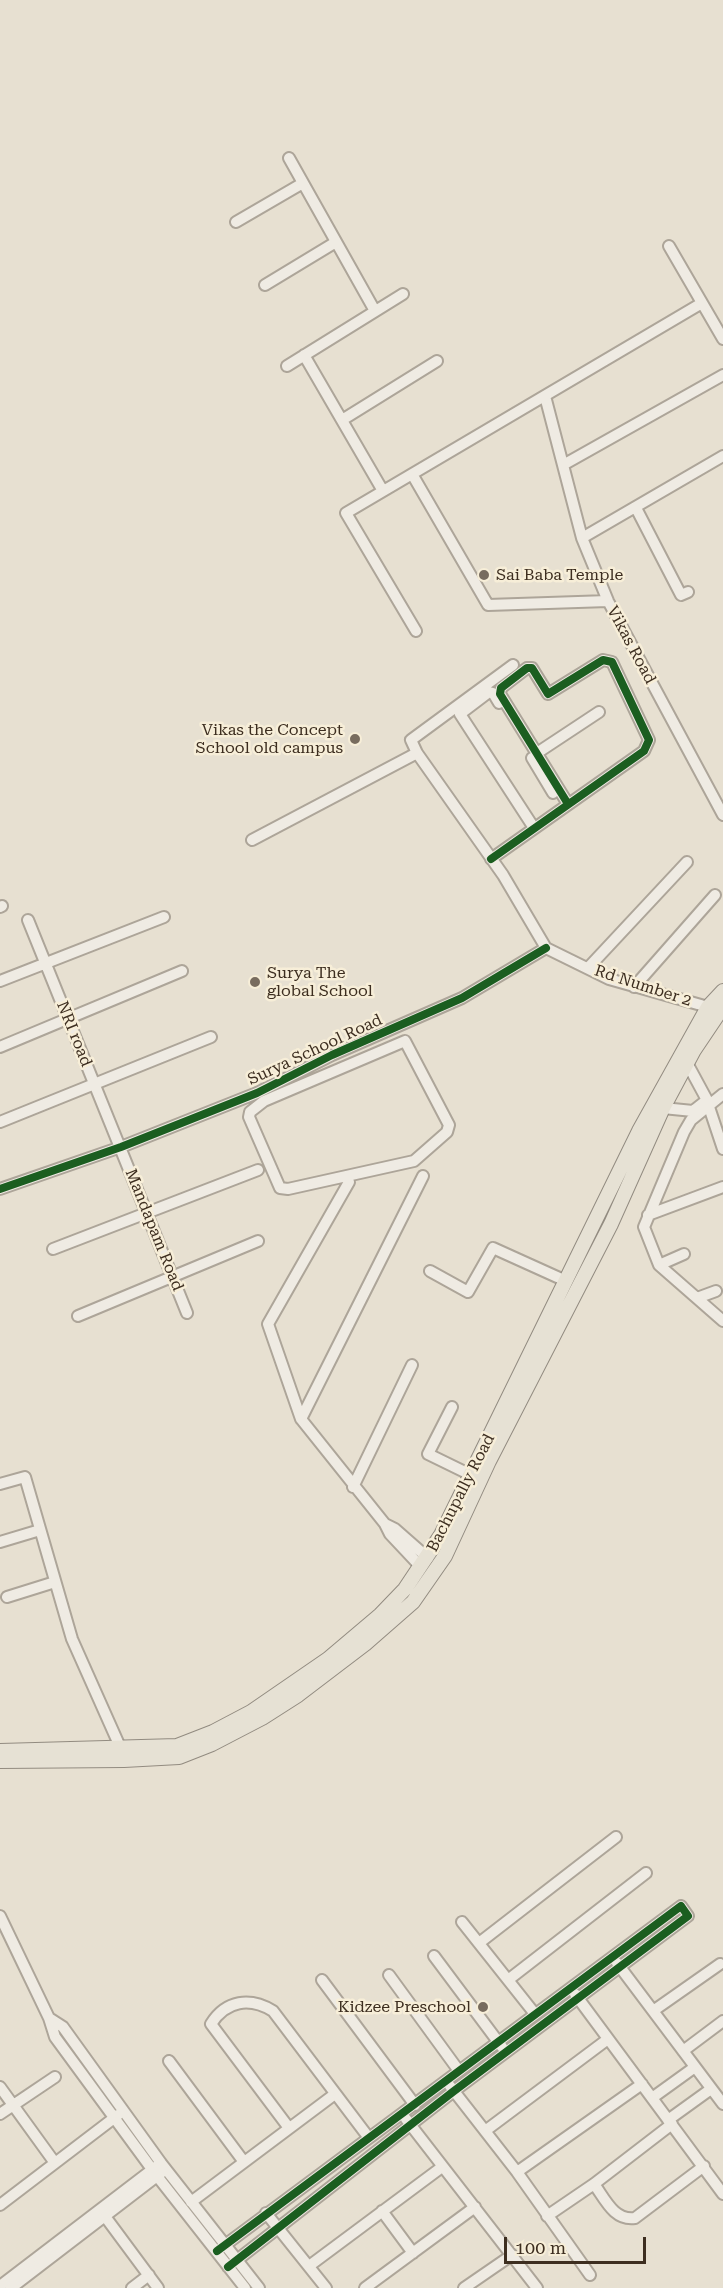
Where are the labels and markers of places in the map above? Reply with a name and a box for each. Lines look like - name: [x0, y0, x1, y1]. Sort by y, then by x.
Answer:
- place label: Sai Baba Temple: [496, 565, 623, 585]
- marker: Sai Baba Temple: [477, 568, 491, 582]
- place label: Vikas the Concept School old campus: [196, 720, 343, 758]
- marker: Vikas the Concept School old campus: [348, 732, 362, 746]
- place label: Surya The global School: [267, 963, 373, 1001]
- marker: Surya The global School: [248, 975, 262, 989]
- place label: Kidzee Preschool: [338, 1997, 471, 2017]
- marker: Kidzee Preschool: [476, 2000, 490, 2014]

